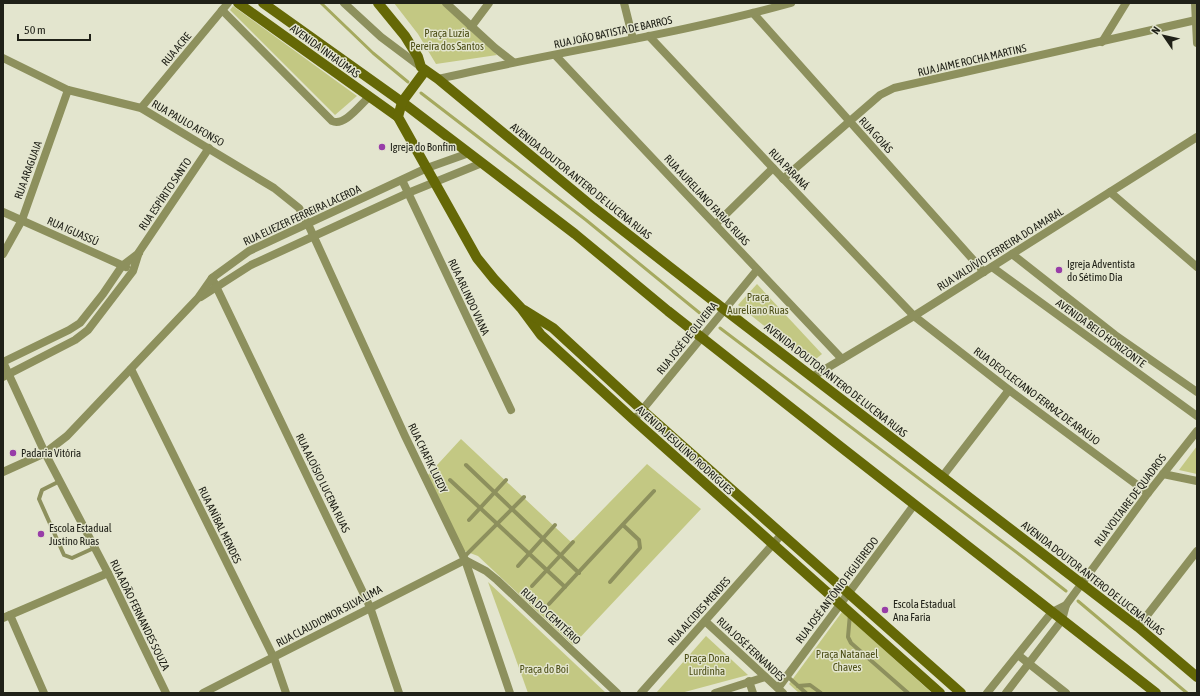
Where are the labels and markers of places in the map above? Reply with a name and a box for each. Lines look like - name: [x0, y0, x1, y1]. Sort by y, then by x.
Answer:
- place label: Igreja do Bonfim: [390, 141, 456, 153]
- marker: Igreja do Bonfim: [377, 142, 387, 152]
- place label: Igreja Adventista do Sétimo Dia: [1067, 258, 1135, 283]
- marker: Igreja Adventista do Sétimo Dia: [1054, 265, 1064, 275]
- place label: Padaria Vitória: [21, 447, 81, 459]
- marker: Padaria Vitória: [8, 448, 18, 458]
- place label: Escola Estadual Justino Ruas: [49, 522, 112, 547]
- marker: Escola Estadual Justino Ruas: [36, 529, 46, 539]
- place label: Escola Estadual Ana Faria: [893, 598, 956, 623]
- marker: Escola Estadual Ana Faria: [880, 605, 890, 615]

